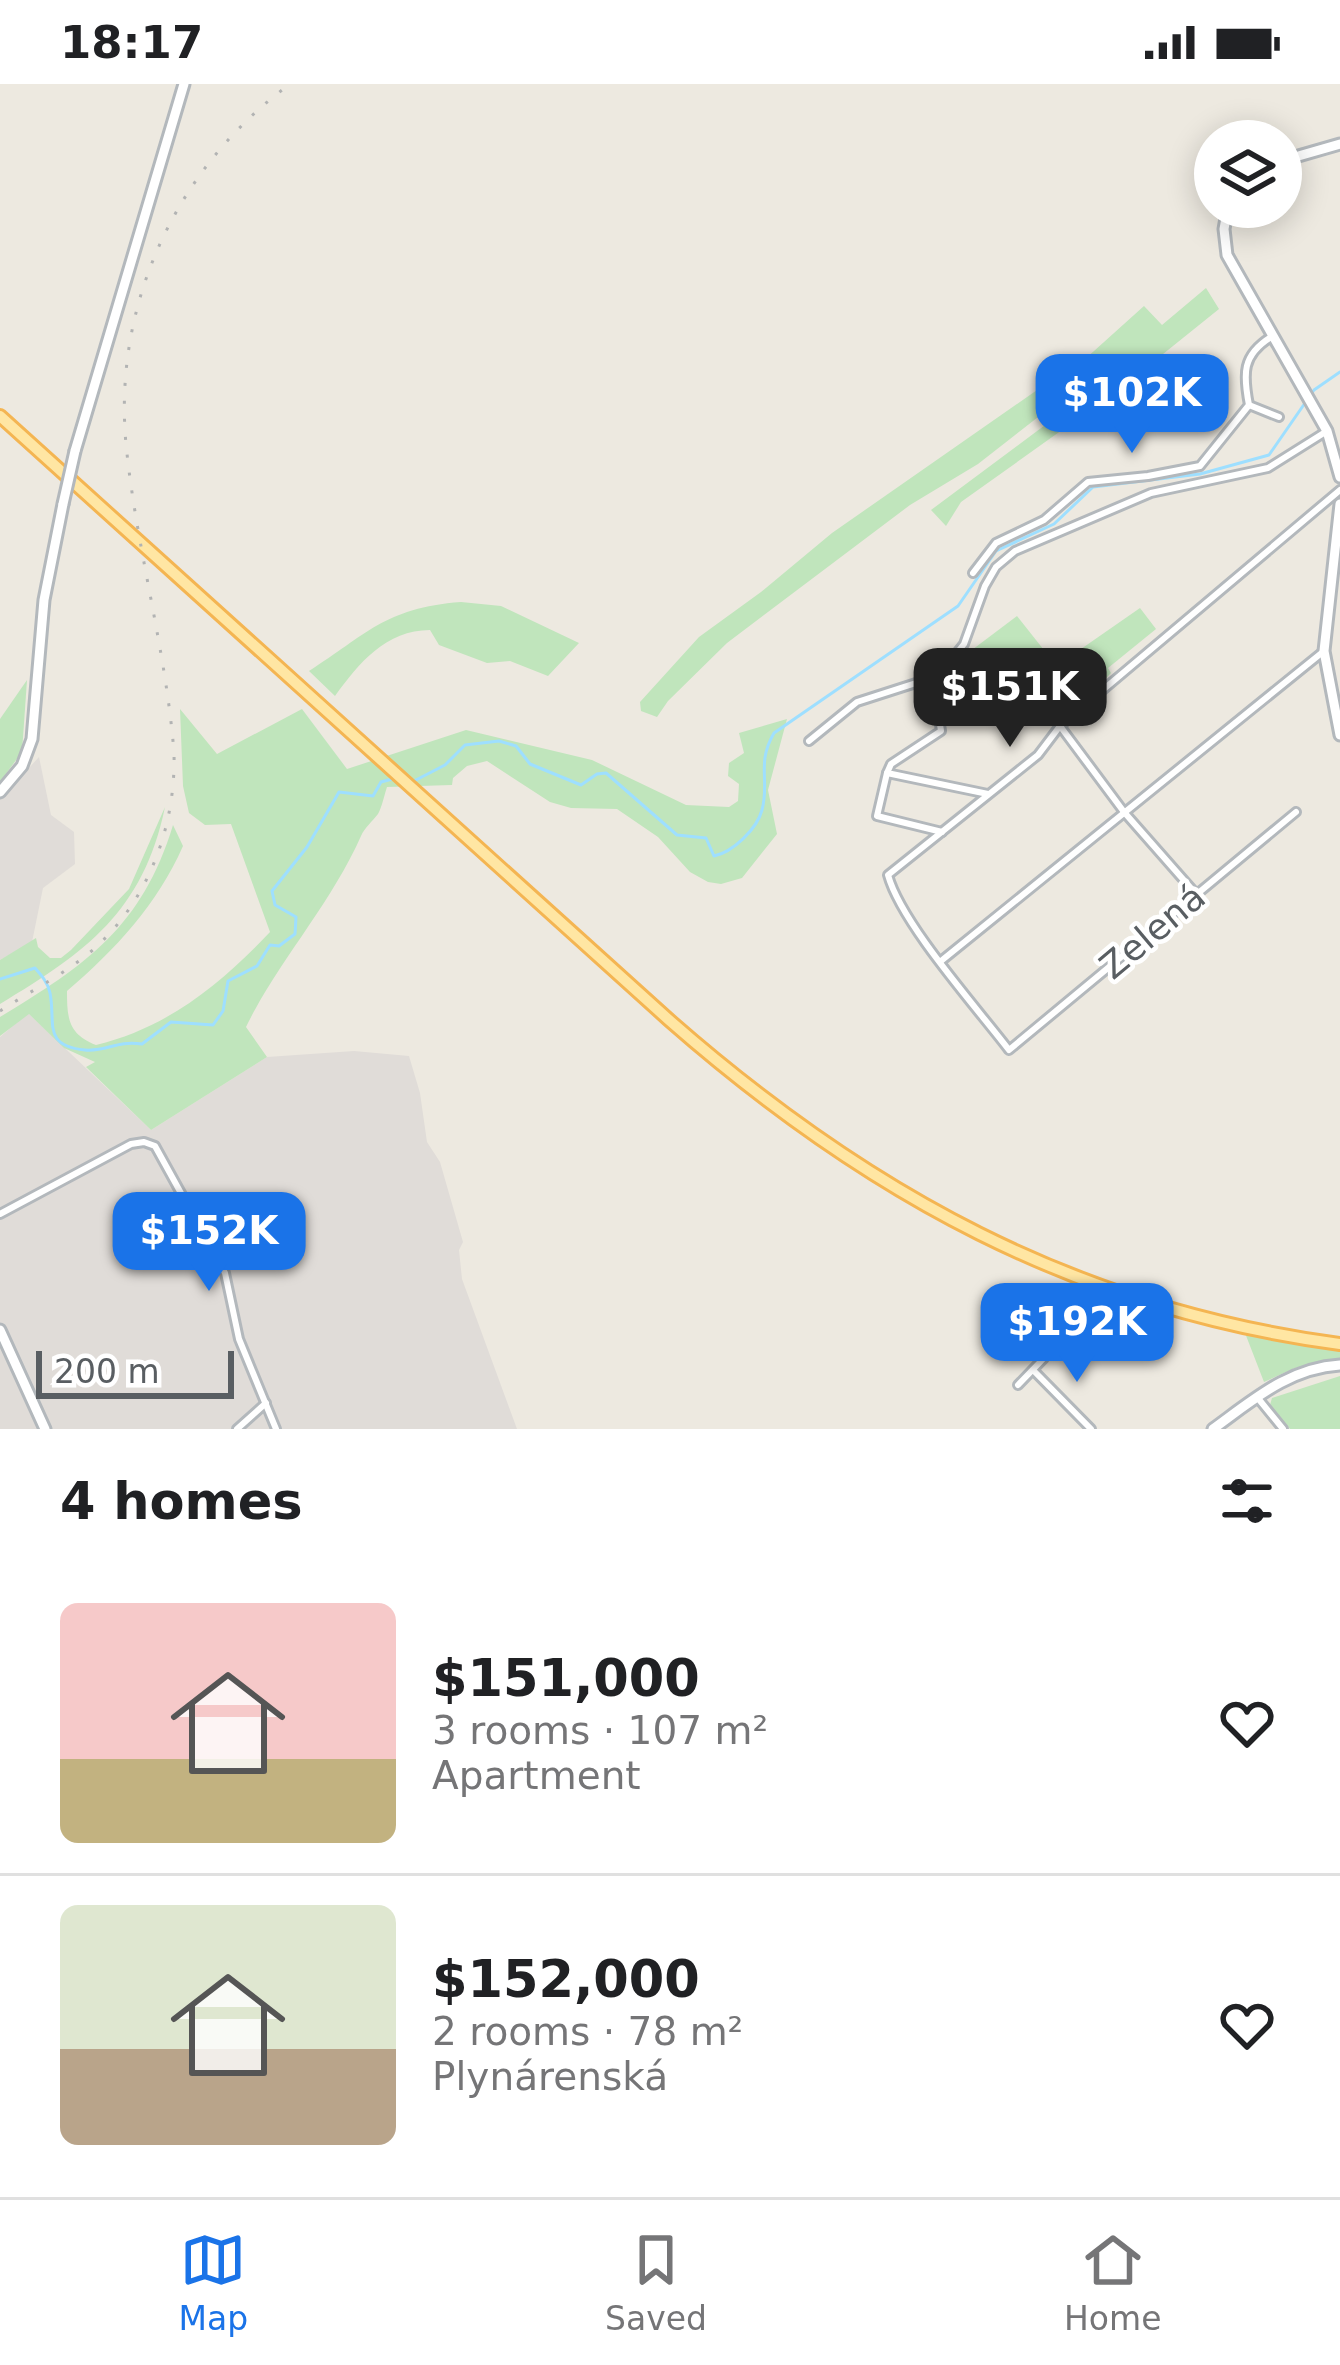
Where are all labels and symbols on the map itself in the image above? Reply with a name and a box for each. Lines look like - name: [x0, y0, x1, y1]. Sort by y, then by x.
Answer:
- pin: $102K: [1048, 354, 1216, 456]
- pin: $151K: [926, 648, 1094, 750]
- street label: Zelená: [1092, 876, 1213, 987]
- pin: $152K: [125, 1192, 293, 1294]
- pin: $192K: [993, 1283, 1161, 1385]
- scale bar: [36, 1345, 234, 1398]

